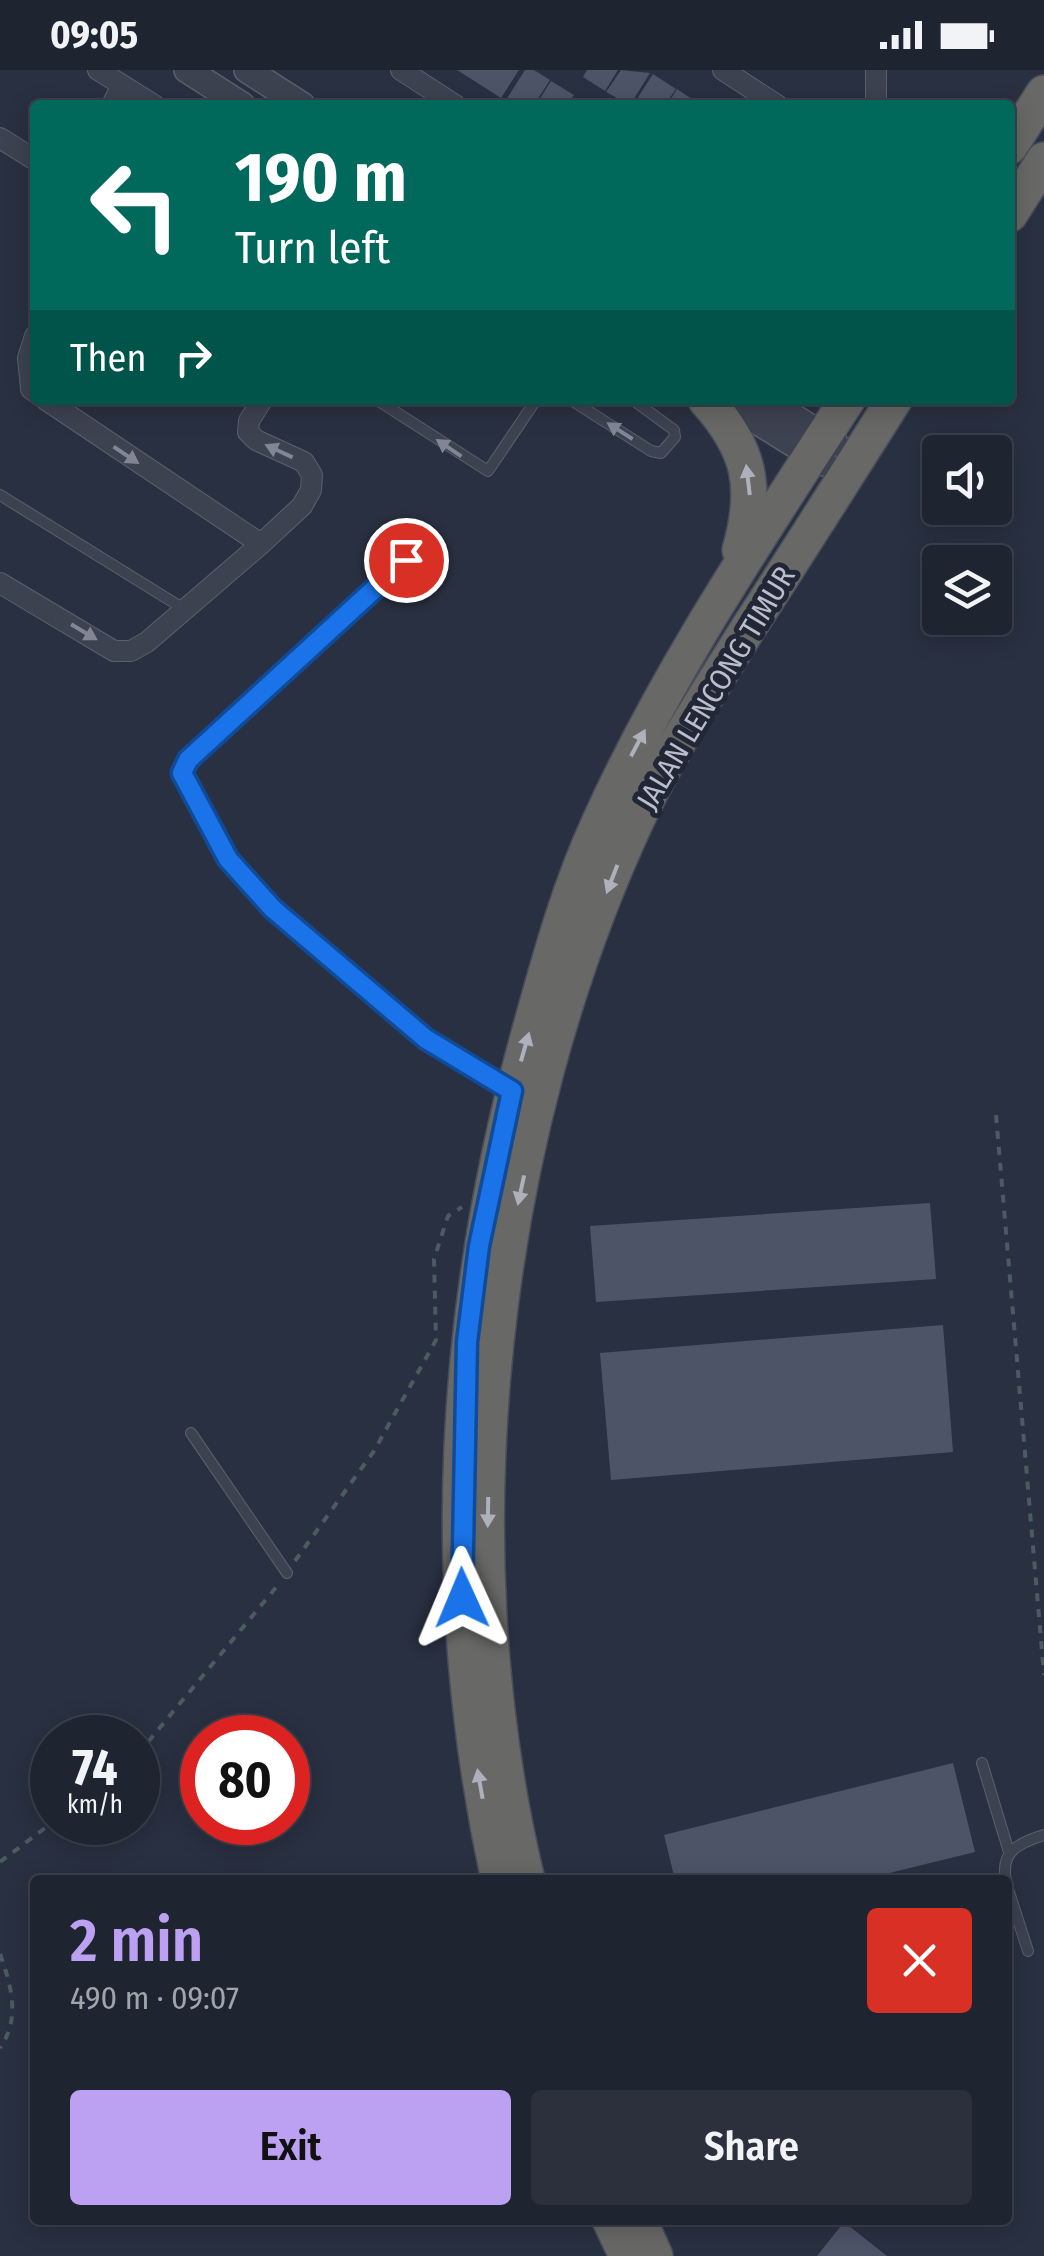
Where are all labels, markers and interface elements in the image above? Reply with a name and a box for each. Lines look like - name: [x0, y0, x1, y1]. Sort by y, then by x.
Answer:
- text: 09:05: [50, 12, 138, 58]
- text: 190 m: [235, 136, 407, 220]
- icon: left: [70, 140, 200, 270]
- text: Turn left: [235, 221, 390, 275]
- icon: right: [166, 330, 221, 385]
- text: Then: [70, 335, 146, 381]
- one-way arrow: [606, 423, 633, 441]
- map controls: [922, 435, 1012, 635]
- button: sound: [922, 435, 1012, 525]
- one-way arrow: [435, 440, 462, 458]
- one-way arrow: [264, 442, 293, 459]
- one-way arrow: [113, 445, 140, 464]
- one-way arrow: [740, 463, 756, 495]
- pin: [364, 518, 449, 603]
- icon: arrive: [379, 533, 434, 588]
- button: layers: [922, 545, 1012, 635]
- street label: JALAN LENCONG TIMUR: [629, 560, 803, 816]
- one-way arrow: [70, 623, 98, 641]
- one-way arrow: [629, 728, 646, 757]
- one-way arrow: [604, 864, 620, 894]
- one-way arrow: [518, 1031, 533, 1062]
- one-way arrow: [513, 1175, 528, 1206]
- one-way arrow: [480, 1497, 496, 1529]
- position arrow: [410, 1546, 514, 1650]
- speed limit sign: 80: [180, 1715, 310, 1845]
- text: 74: [72, 1738, 118, 1798]
- one-way arrow: [472, 1768, 487, 1800]
- text: km/h: [67, 1790, 123, 1820]
- text: 2 min: [70, 1905, 203, 1977]
- button: close: [867, 1908, 972, 2013]
- text: 490 m · 09:07: [70, 1979, 239, 2017]
- button: Exit: [70, 2090, 511, 2205]
- button: Share: [531, 2090, 972, 2205]

